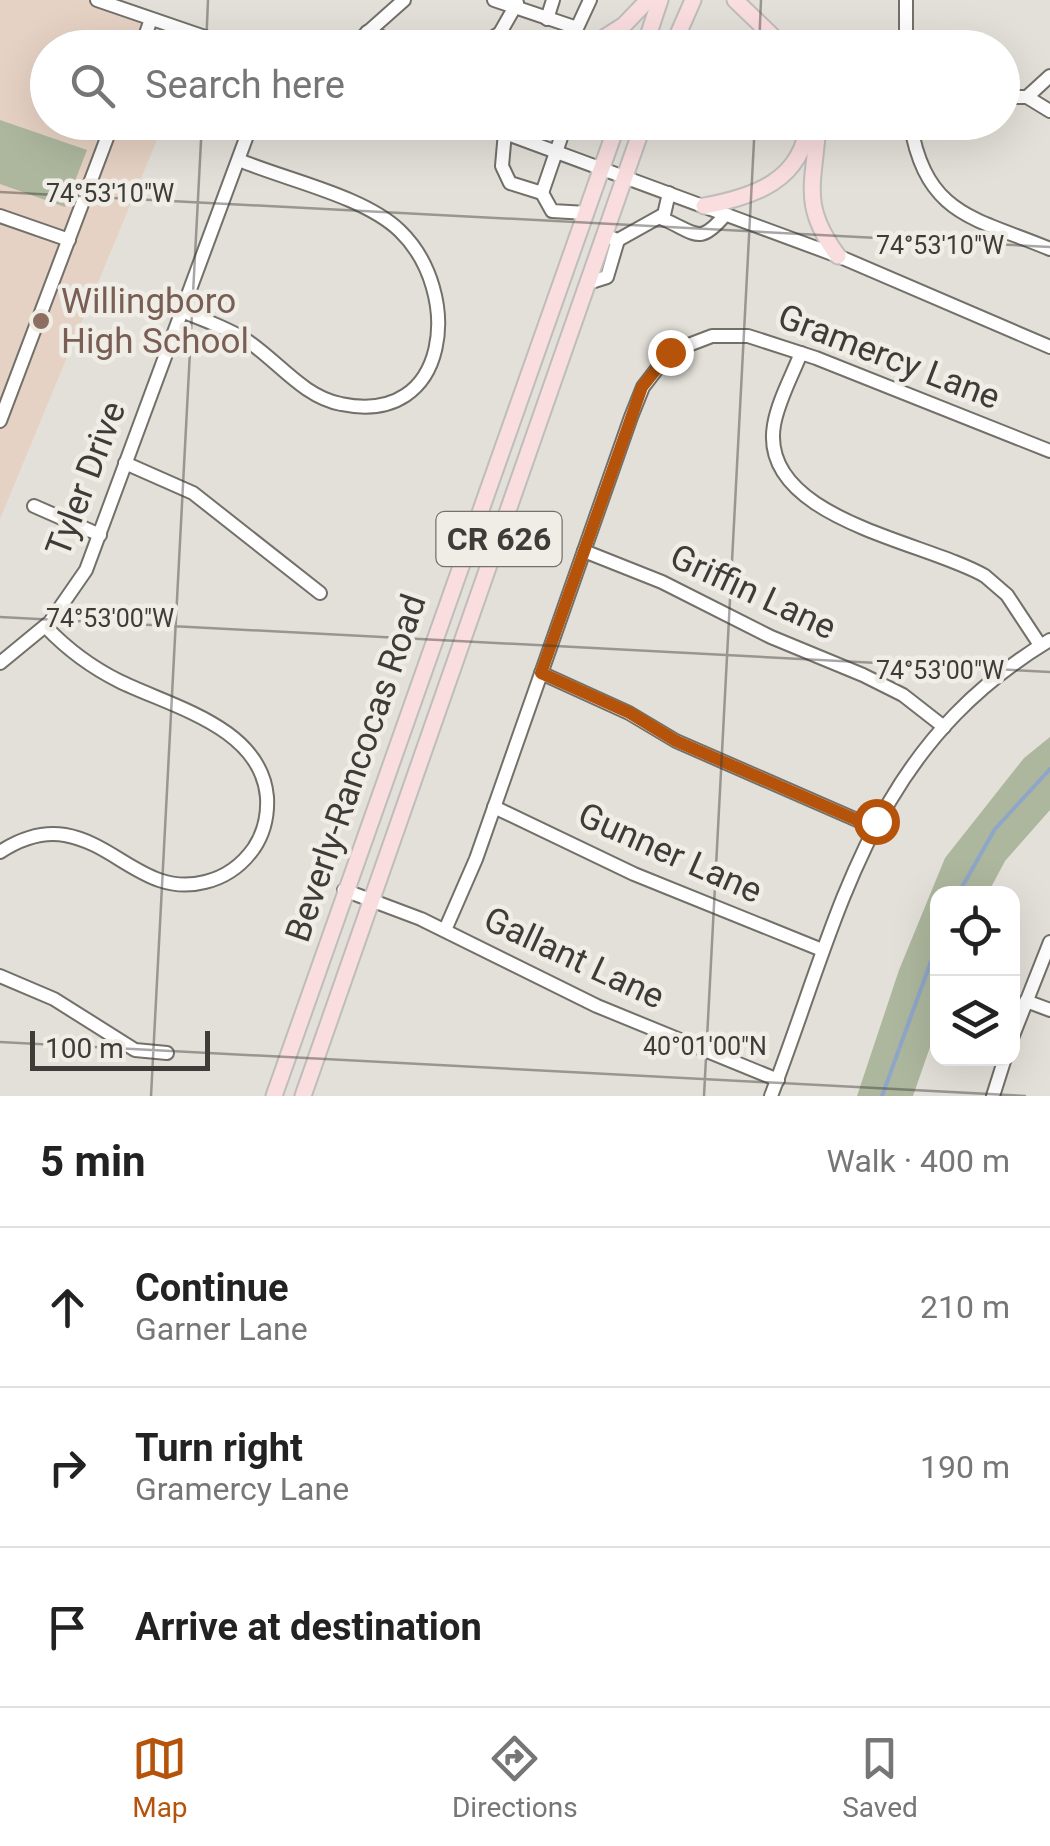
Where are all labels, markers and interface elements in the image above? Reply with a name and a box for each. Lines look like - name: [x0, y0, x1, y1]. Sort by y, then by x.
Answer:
- search box: [30, 30, 1020, 140]
- icon: search: [65, 58, 120, 113]
- text: Search here: [145, 63, 345, 107]
- text: 74°53'10"W: [46, 179, 174, 208]
- text: 74°53'10"W: [876, 231, 1004, 260]
- place label: Willingboro High School: [61, 281, 249, 362]
- street label: Gramercy Lane: [772, 296, 1006, 418]
- marker: Willingboro High School: [30, 310, 52, 332]
- route end: [648, 330, 694, 376]
- street label: Tyler Drive: [38, 396, 134, 562]
- road number: CR 626: [436, 512, 562, 566]
- street label: Griffin Lane: [664, 536, 842, 648]
- street label: Beverly-Rancocas Road: [277, 589, 435, 947]
- text: 74°53'00"W: [46, 604, 174, 633]
- text: 74°53'00"W: [876, 656, 1004, 685]
- street label: Gunner Lane: [572, 794, 768, 912]
- route start: [854, 799, 900, 845]
- map controls: [930, 886, 1020, 1066]
- button: locate: [930, 886, 1020, 976]
- street label: Gallant Lane: [477, 898, 671, 1018]
- button: layers: [930, 976, 1020, 1066]
- scale bar: [30, 1026, 210, 1070]
- text: 100 m: [45, 1032, 124, 1065]
- text: 40°01'00"N: [643, 1032, 767, 1061]
- text: 5 min: [40, 1137, 146, 1186]
- text: Walk · 400 m: [827, 1142, 1010, 1180]
- text: Continue: [135, 1266, 289, 1310]
- icon: ahead: [40, 1280, 95, 1335]
- text: 210 m: [920, 1288, 1010, 1326]
- text: Garner Lane: [135, 1310, 308, 1348]
- text: Turn right: [135, 1426, 303, 1470]
- icon: right: [40, 1440, 95, 1495]
- text: 190 m: [920, 1448, 1010, 1486]
- text: Gramercy Lane: [135, 1470, 349, 1508]
- icon: arrive: [40, 1600, 95, 1655]
- text: Arrive at destination: [135, 1605, 482, 1649]
- tab: Map: [132, 1731, 188, 1824]
- tab: Directions: [452, 1731, 578, 1824]
- tab: Saved: [842, 1731, 918, 1824]

